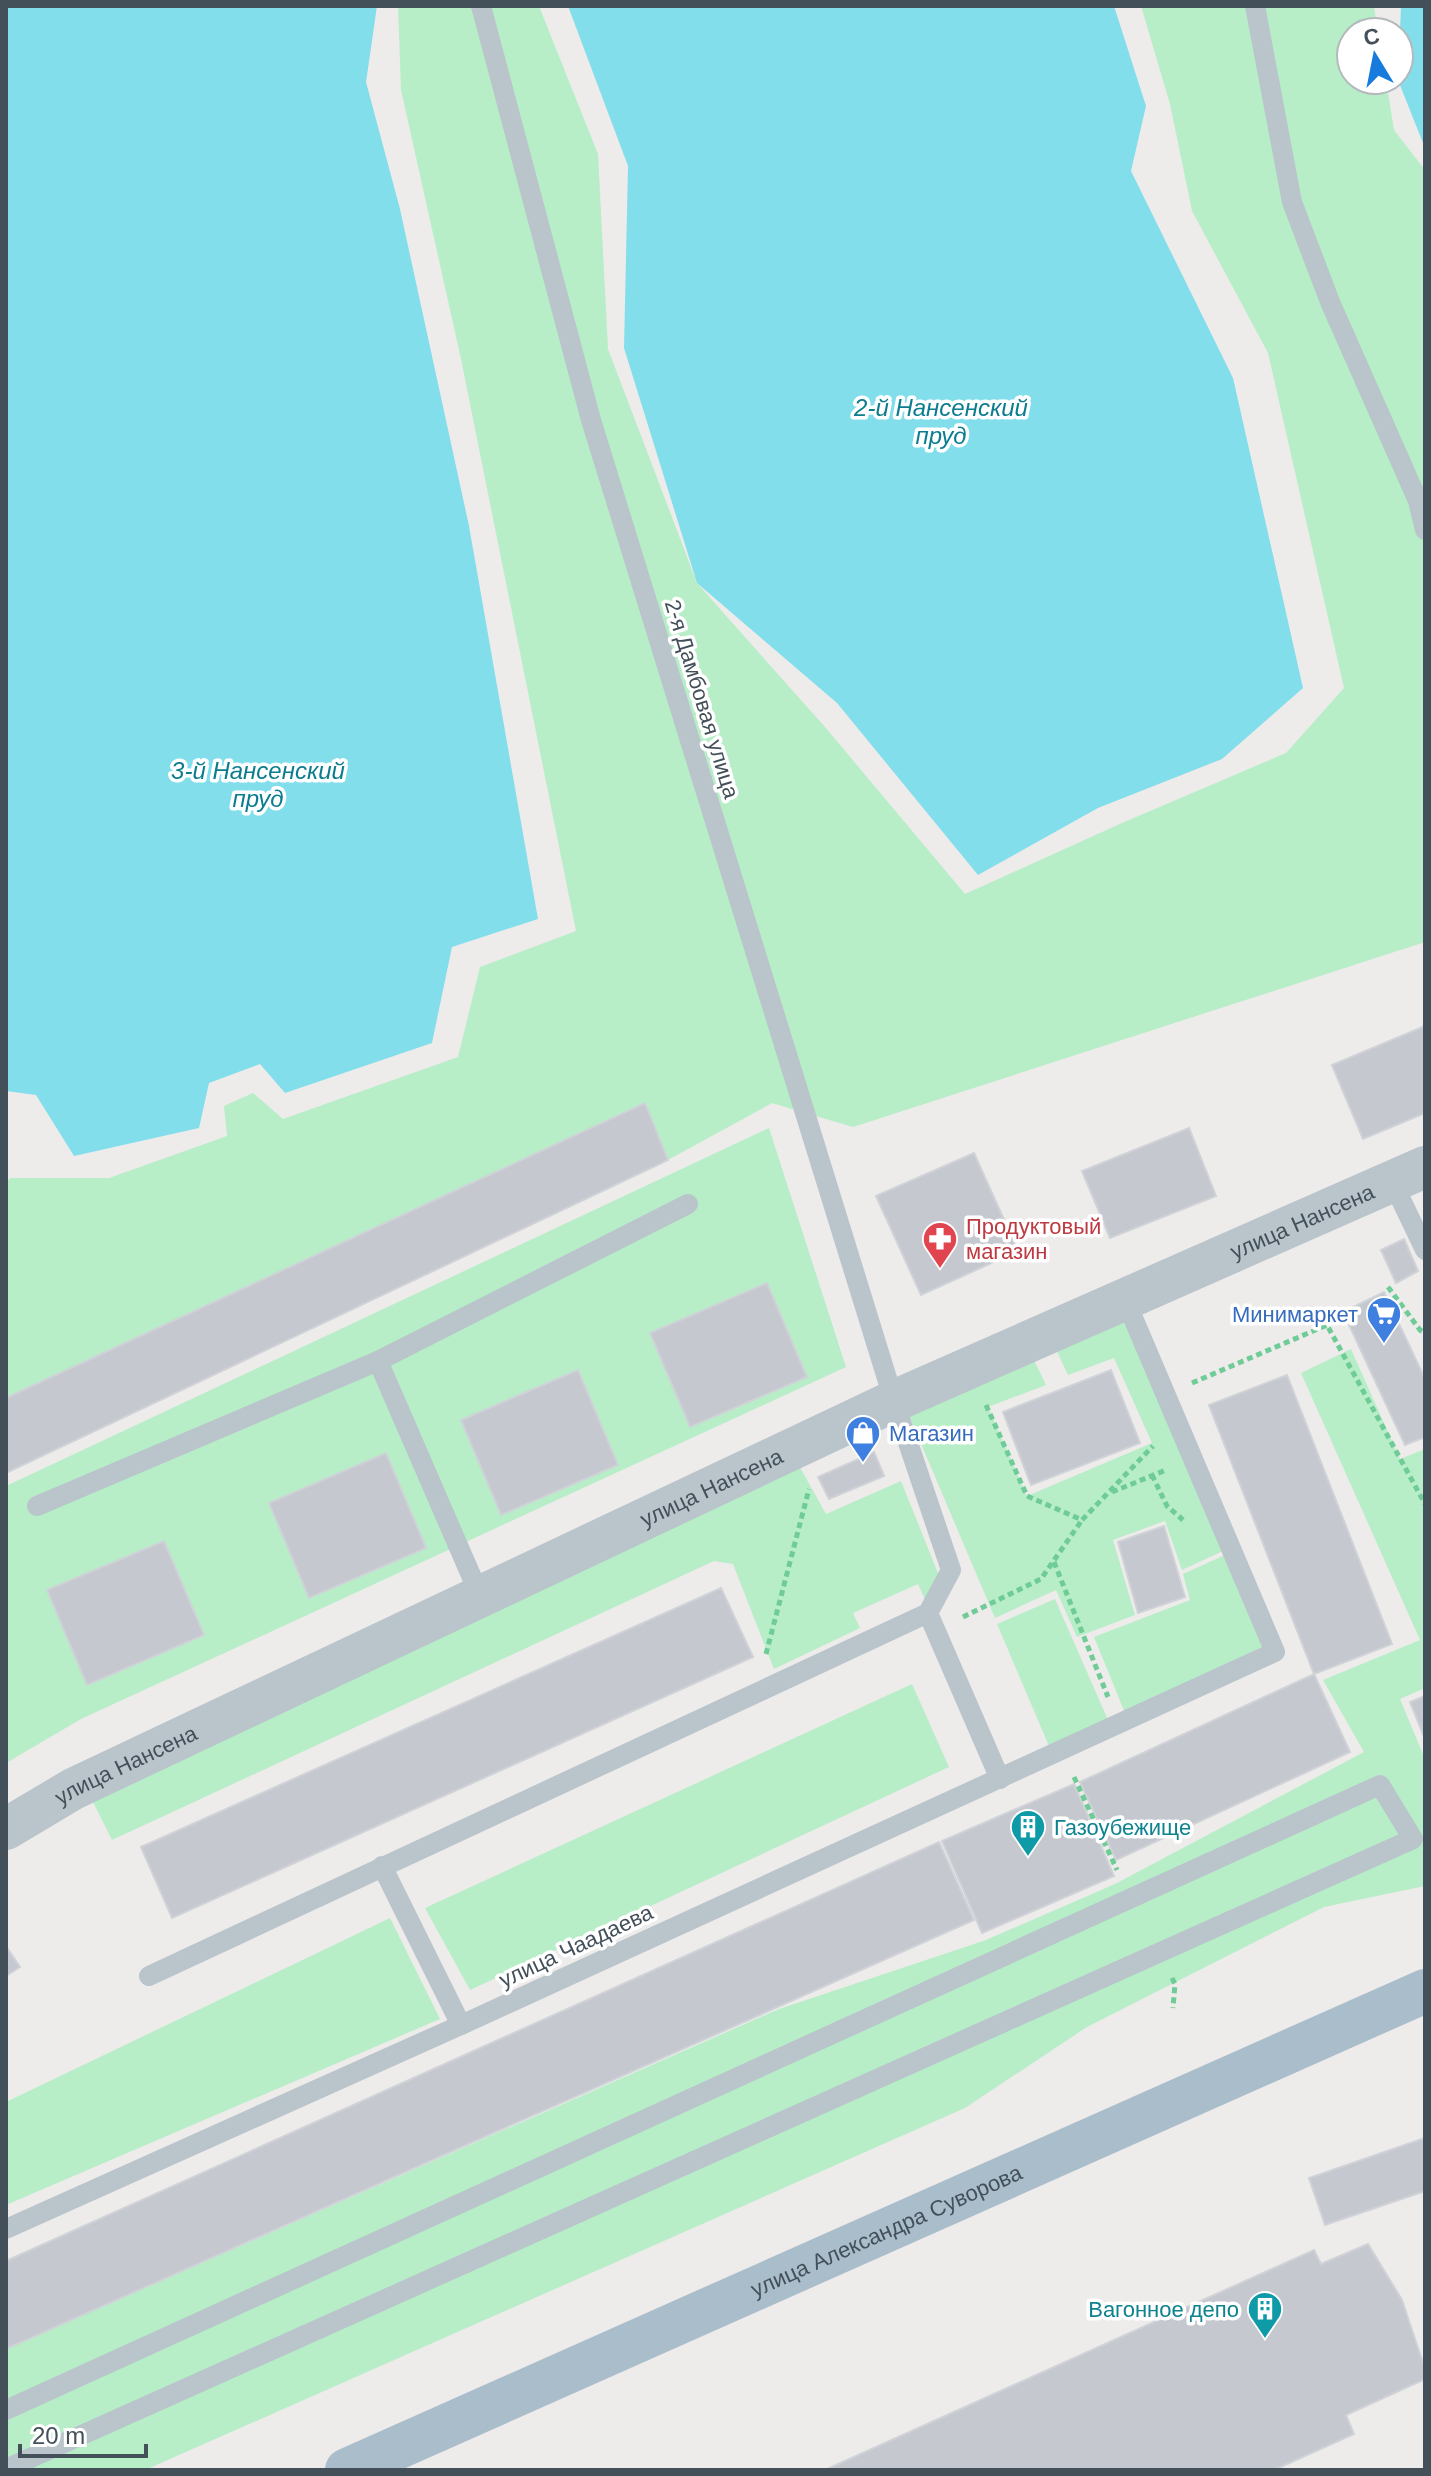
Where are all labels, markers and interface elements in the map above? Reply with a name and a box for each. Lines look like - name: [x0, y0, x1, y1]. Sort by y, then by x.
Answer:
- north arrow: [1335, 16, 1415, 96]
- text: С: [1362, 23, 1382, 50]
- water label: 2-й Нансенский пруд: [853, 394, 1028, 449]
- street label: 2-я Дамбовая улица: [660, 597, 744, 802]
- water label: 3-й Нансенский пруд: [171, 757, 345, 812]
- street label: улица Нансена: [1226, 1178, 1379, 1264]
- place label: Продуктовый магазин: [966, 1214, 1101, 1264]
- pharmacy icon: Продуктовый магазин: [921, 1220, 959, 1270]
- supermarket icon: Минимаркет: [1365, 1295, 1403, 1345]
- place label: Минимаркет: [1232, 1302, 1358, 1327]
- shop icon: Магазин: [844, 1414, 882, 1464]
- place label: Магазин: [889, 1421, 974, 1446]
- street label: улица Нансена: [636, 1443, 787, 1532]
- street label: улица Нансена: [50, 1720, 201, 1810]
- building icon: Газоубежище: [1009, 1808, 1047, 1858]
- place label: Газоубежище: [1054, 1815, 1191, 1840]
- street label: улица Чаадаева: [495, 1899, 658, 1993]
- street label: улица Александра Суворова: [747, 2159, 1026, 2302]
- building icon: Вагонное депо: [1246, 2290, 1284, 2340]
- place label: Вагонное депо: [1088, 2297, 1239, 2322]
- scale bar: [20, 2408, 146, 2458]
- text: 20 m: [32, 2422, 85, 2449]

